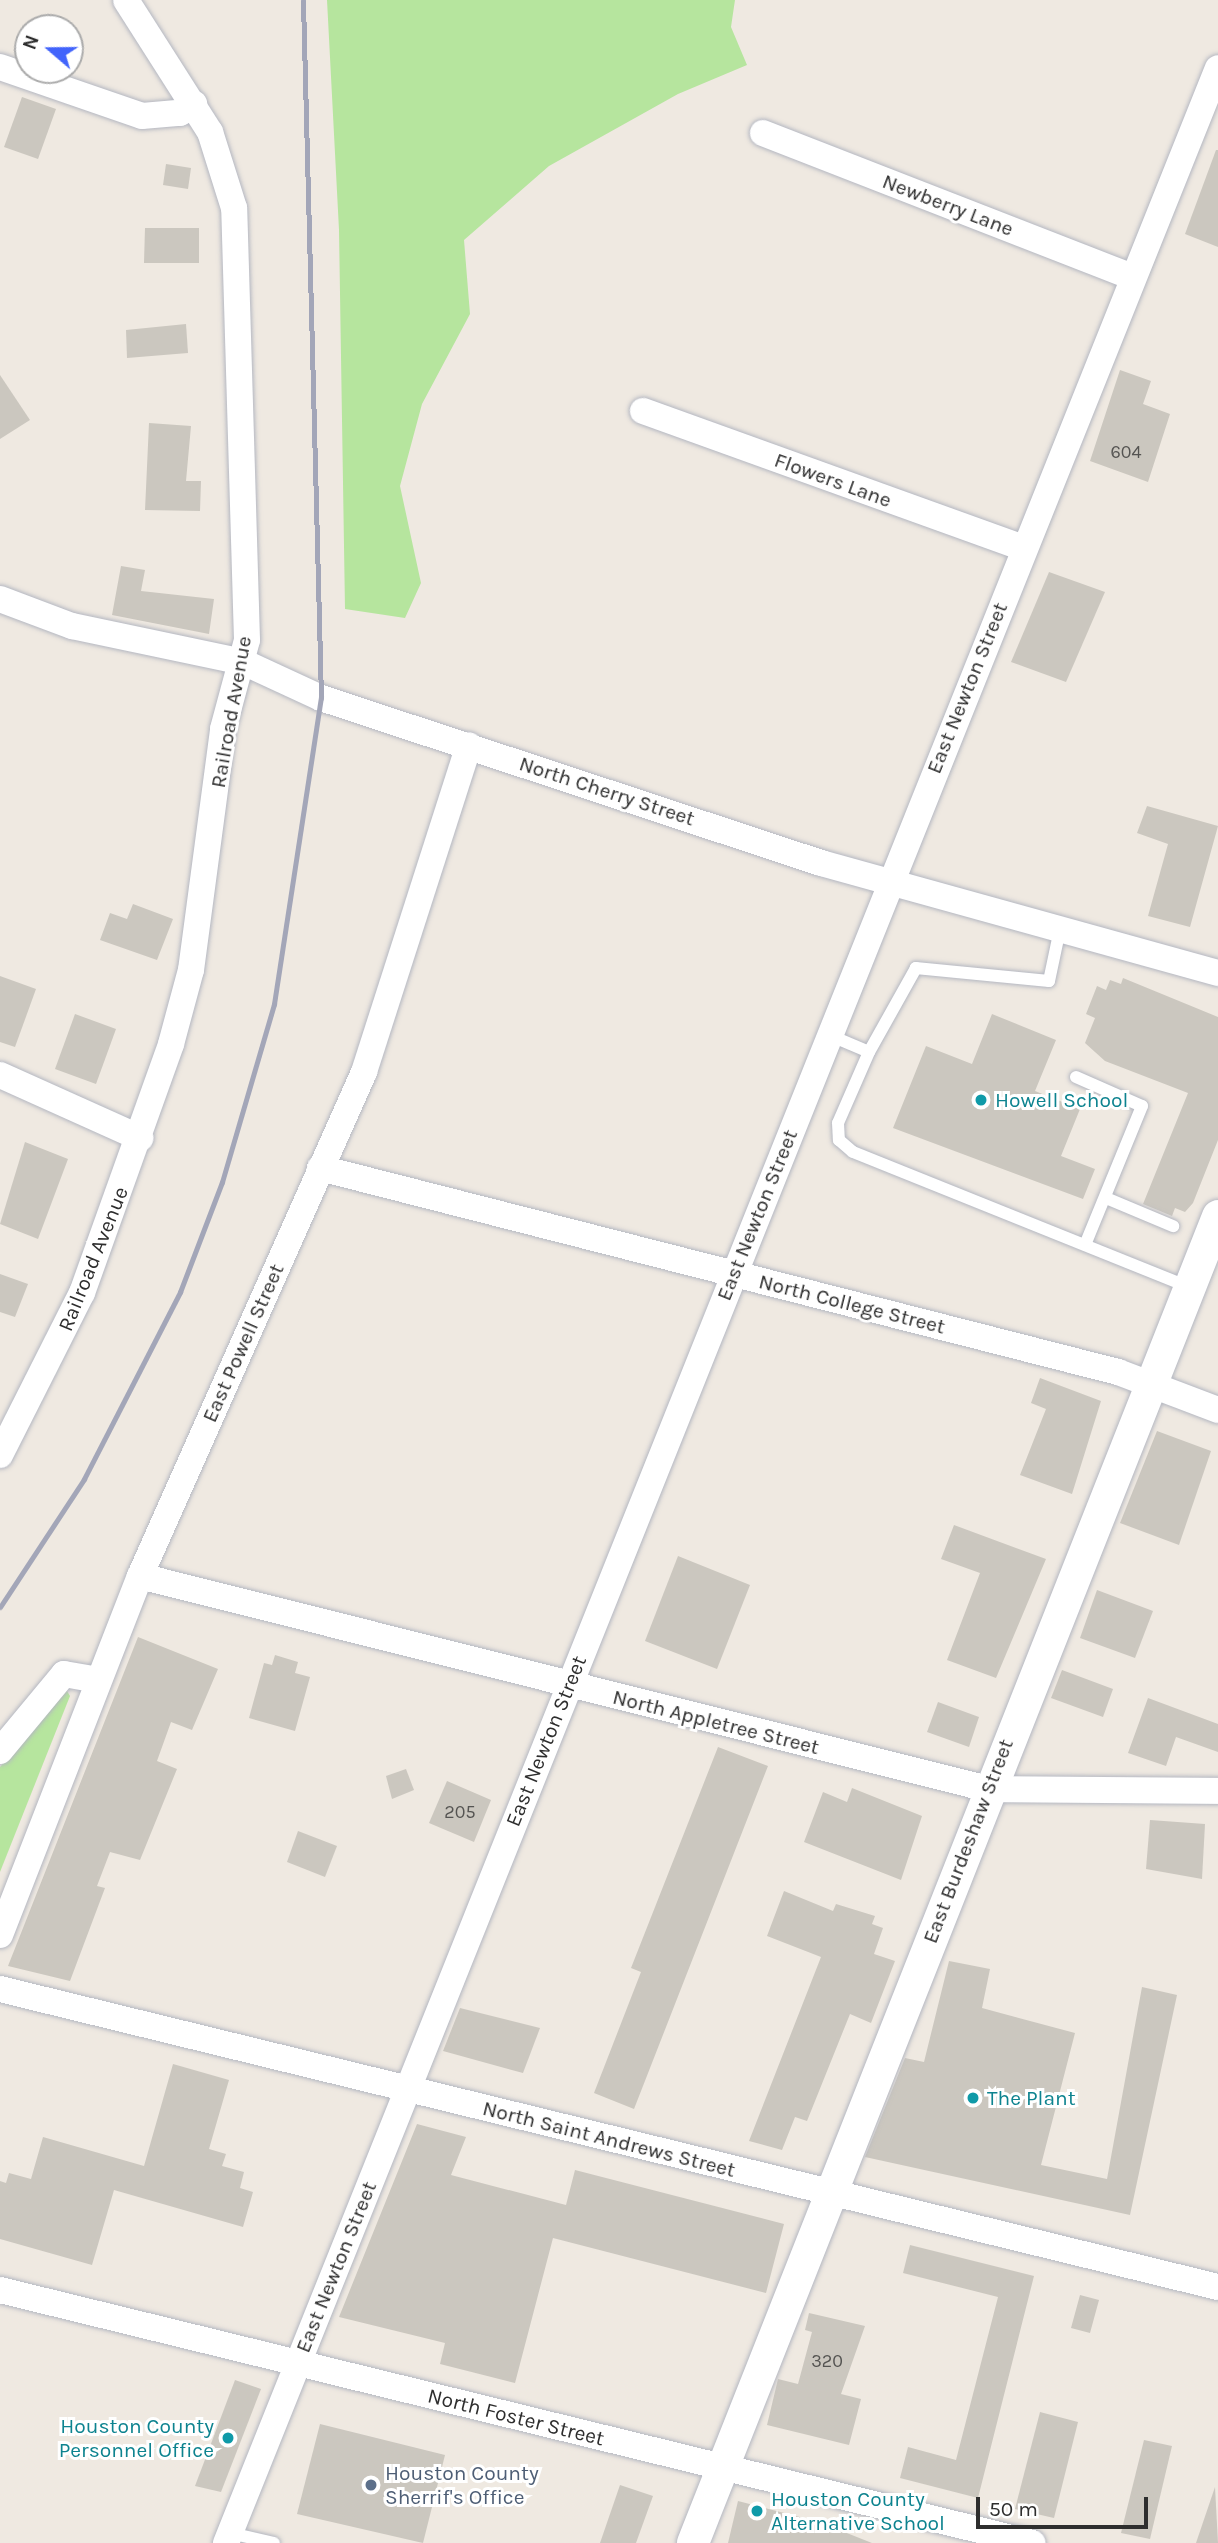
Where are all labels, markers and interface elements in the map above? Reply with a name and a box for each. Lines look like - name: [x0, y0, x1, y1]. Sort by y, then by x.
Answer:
- north arrow: [14, 14, 84, 84]
- text: N: [18, 32, 44, 53]
- street label: Newberry Lane: [879, 168, 1017, 242]
- house number: 604: [1110, 441, 1142, 463]
- street label: Flowers Lane: [771, 447, 895, 513]
- street label: East Newton Street: [921, 599, 1013, 777]
- street label: Railroad Avenue: [205, 634, 257, 790]
- street label: North Cherry Street: [516, 751, 698, 831]
- place label: Howell School: [995, 1087, 1128, 1113]
- marker: Howell School: [973, 1092, 989, 1108]
- street label: East Newton Street: [711, 1126, 803, 1304]
- street label: Railroad Avenue: [53, 1183, 133, 1335]
- street label: East Powell Street: [197, 1260, 289, 1426]
- street label: North College Street: [756, 1269, 948, 1339]
- street label: East Newton Street: [500, 1652, 592, 1830]
- street label: North Appletree Street: [610, 1684, 822, 1760]
- street label: East Burdeshaw Street: [917, 1735, 1019, 1947]
- house number: 205: [444, 1801, 476, 1823]
- place label: The Plant: [987, 2085, 1076, 2111]
- marker: The Plant: [965, 2090, 981, 2106]
- street label: North Saint Andrews Street: [480, 2095, 738, 2183]
- street label: East Newton Street: [290, 2178, 382, 2356]
- house number: 320: [811, 2350, 843, 2372]
- street label: North Foster Street: [425, 2383, 607, 2451]
- place label: Houston County Personnel Office: [59, 2413, 214, 2463]
- marker: Houston County Personnel Office: [220, 2430, 236, 2446]
- place label: Houston County Sherrif's Office: [385, 2460, 539, 2510]
- marker: Houston County Sherrif's Office: [363, 2477, 379, 2493]
- scale bar: [980, 2484, 1152, 2528]
- place label: Houston County Alternative School: [771, 2486, 945, 2536]
- text: 50 m: [989, 2497, 1038, 2521]
- marker: Houston County Alternative School: [749, 2503, 765, 2519]

